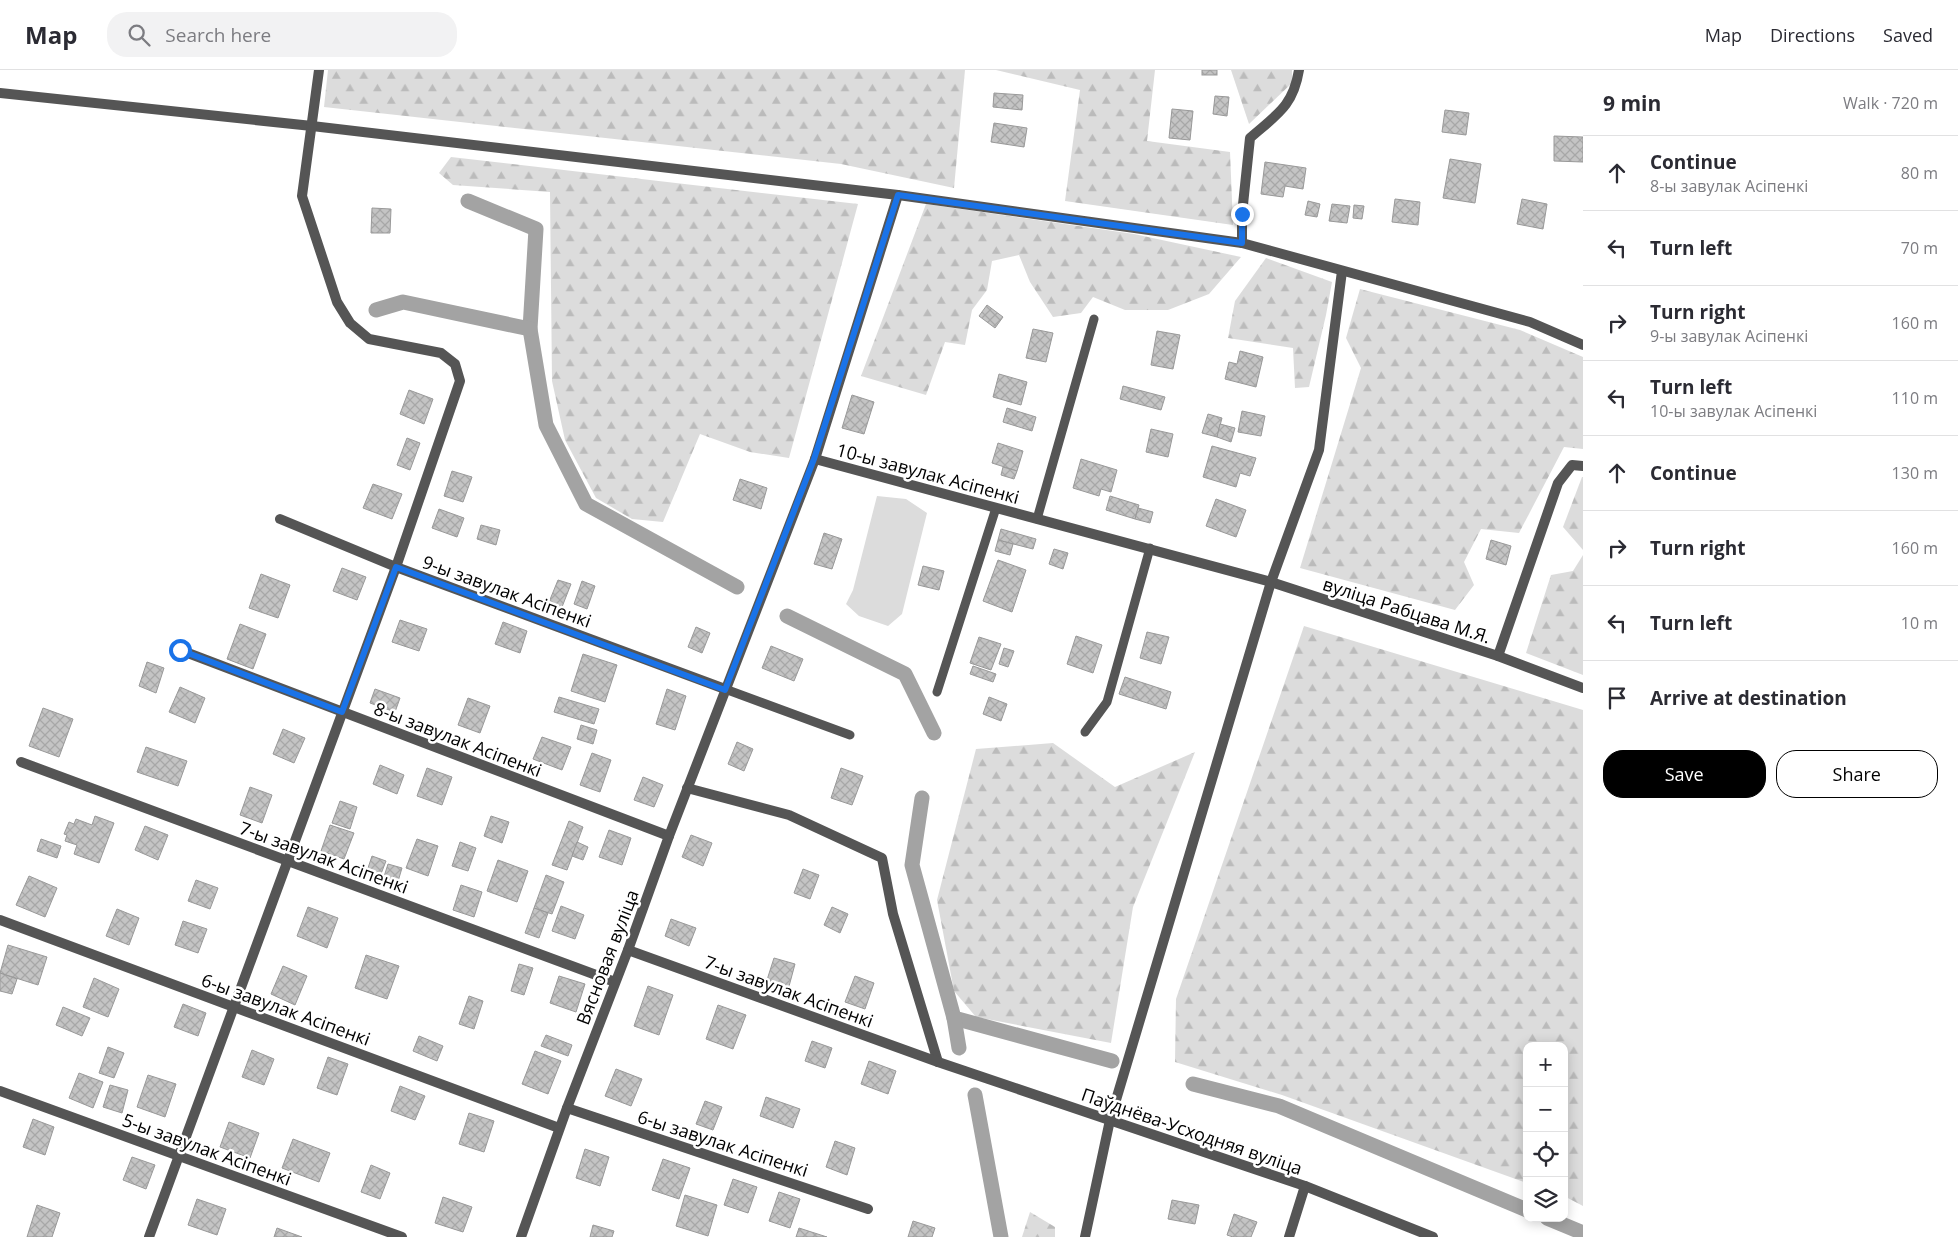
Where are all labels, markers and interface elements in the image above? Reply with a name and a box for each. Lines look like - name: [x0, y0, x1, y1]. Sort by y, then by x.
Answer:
- search box: [107, 12, 457, 57]
- text: Map: [25, 18, 77, 51]
- icon: search: [125, 21, 153, 49]
- text: Search here: [165, 22, 271, 48]
- text: Map: [1705, 23, 1742, 47]
- text: Directions: [1770, 23, 1855, 47]
- text: Saved: [1883, 23, 1933, 47]
- text: 9 min: [1603, 89, 1661, 117]
- text: Walk · 720 m: [1843, 92, 1938, 114]
- text: Continue: [1650, 149, 1737, 175]
- icon: ahead: [1603, 159, 1631, 187]
- text: 80 m: [1901, 162, 1938, 184]
- text: 8-ы завулак Асіпенкі: [1650, 175, 1808, 197]
- route end: [1231, 203, 1254, 226]
- icon: left: [1603, 234, 1631, 262]
- text: Turn left: [1650, 235, 1732, 261]
- text: 70 m: [1901, 237, 1938, 259]
- text: Turn right: [1650, 299, 1745, 325]
- icon: right: [1603, 309, 1631, 337]
- text: 160 m: [1892, 312, 1938, 334]
- text: 9-ы завулак Асіпенкі: [1650, 325, 1808, 347]
- text: Turn left: [1650, 374, 1732, 400]
- icon: left: [1603, 384, 1631, 412]
- text: 110 m: [1892, 387, 1938, 409]
- text: 10-ы завулак Асіпенкі: [1650, 400, 1817, 422]
- street label: 10-ы завулак Асіпенкі: [834, 437, 1022, 509]
- icon: ahead: [1603, 459, 1631, 487]
- text: Continue: [1650, 460, 1737, 486]
- text: 130 m: [1892, 462, 1938, 484]
- icon: right: [1603, 534, 1631, 562]
- text: Turn right: [1650, 535, 1745, 561]
- text: 160 m: [1892, 537, 1938, 559]
- street label: 9-ы завулак Асіпенкі: [419, 549, 595, 633]
- street label: вуліца Рабцава М.Я.: [1320, 572, 1494, 648]
- icon: left: [1603, 609, 1631, 637]
- text: Turn left: [1650, 610, 1732, 636]
- text: 10 m: [1901, 612, 1938, 634]
- route start: [169, 639, 192, 662]
- icon: arrive: [1603, 684, 1631, 712]
- text: Arrive at destination: [1650, 685, 1847, 711]
- street label: 8-ы завулак Асіпенкі: [371, 696, 545, 782]
- button: Save: [1603, 750, 1766, 798]
- button: Share: [1776, 750, 1938, 798]
- street label: 7-ы завулак Асіпенкі: [236, 815, 412, 899]
- street label: Вясновая вуліца: [570, 886, 644, 1028]
- street label: 7-ы завулак Асіпенкі: [701, 949, 877, 1033]
- street label: 6-ы завулак Асіпенкі: [198, 967, 374, 1051]
- map controls: [1523, 1042, 1568, 1222]
- button: +: [1523, 1042, 1568, 1087]
- street label: Паўднёва-Усходняя вуліца: [1078, 1082, 1306, 1180]
- button: −: [1523, 1087, 1568, 1132]
- street label: 6-ы завулак Асіпенкі: [635, 1104, 811, 1182]
- street label: 5-ы завулак Асіпенкі: [119, 1107, 295, 1191]
- button: locate: [1523, 1132, 1568, 1177]
- button: layers: [1523, 1177, 1568, 1222]

